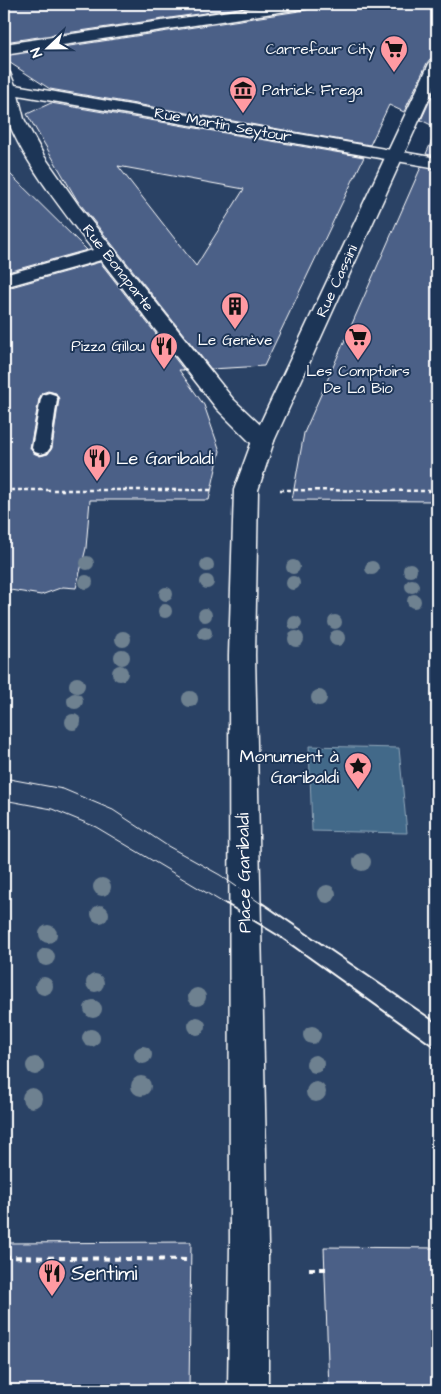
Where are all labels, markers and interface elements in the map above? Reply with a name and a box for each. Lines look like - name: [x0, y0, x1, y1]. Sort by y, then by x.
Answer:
- north arrow: [22, 22, 72, 72]
- supermarket icon: Carrefour City: [379, 34, 409, 73]
- place label: Carrefour City: [266, 39, 375, 61]
- text: N: [26, 44, 48, 60]
- museum icon: Patrick Frega: [228, 75, 258, 114]
- place label: Patrick Frega: [262, 80, 363, 102]
- street label: Rue Martin Seytour: [153, 103, 293, 148]
- street label: Rue Bonaparte: [77, 220, 159, 316]
- street label: Rue Cassini: [311, 241, 363, 321]
- building icon: Le Genève: [220, 291, 250, 330]
- supermarket icon: Les Comptoirs De La Bio: [343, 322, 373, 361]
- place label: Le Genève: [198, 330, 272, 351]
- restaurant icon: Pizza Gillou: [149, 331, 179, 370]
- place label: Pizza Gillou: [71, 336, 145, 357]
- place label: Les Comptoirs De La Bio: [306, 361, 410, 399]
- restaurant icon: Le Garibaldi: [82, 443, 112, 482]
- place label: Le Garibaldi: [116, 446, 214, 471]
- place label: Monument à Garibaldi: [239, 744, 339, 790]
- place icon: Monument à Garibaldi: [343, 751, 373, 790]
- street label: Place Garibaldi: [230, 812, 258, 933]
- restaurant icon: Sentimi: [37, 1258, 67, 1297]
- place label: Sentimi: [71, 1259, 138, 1288]

